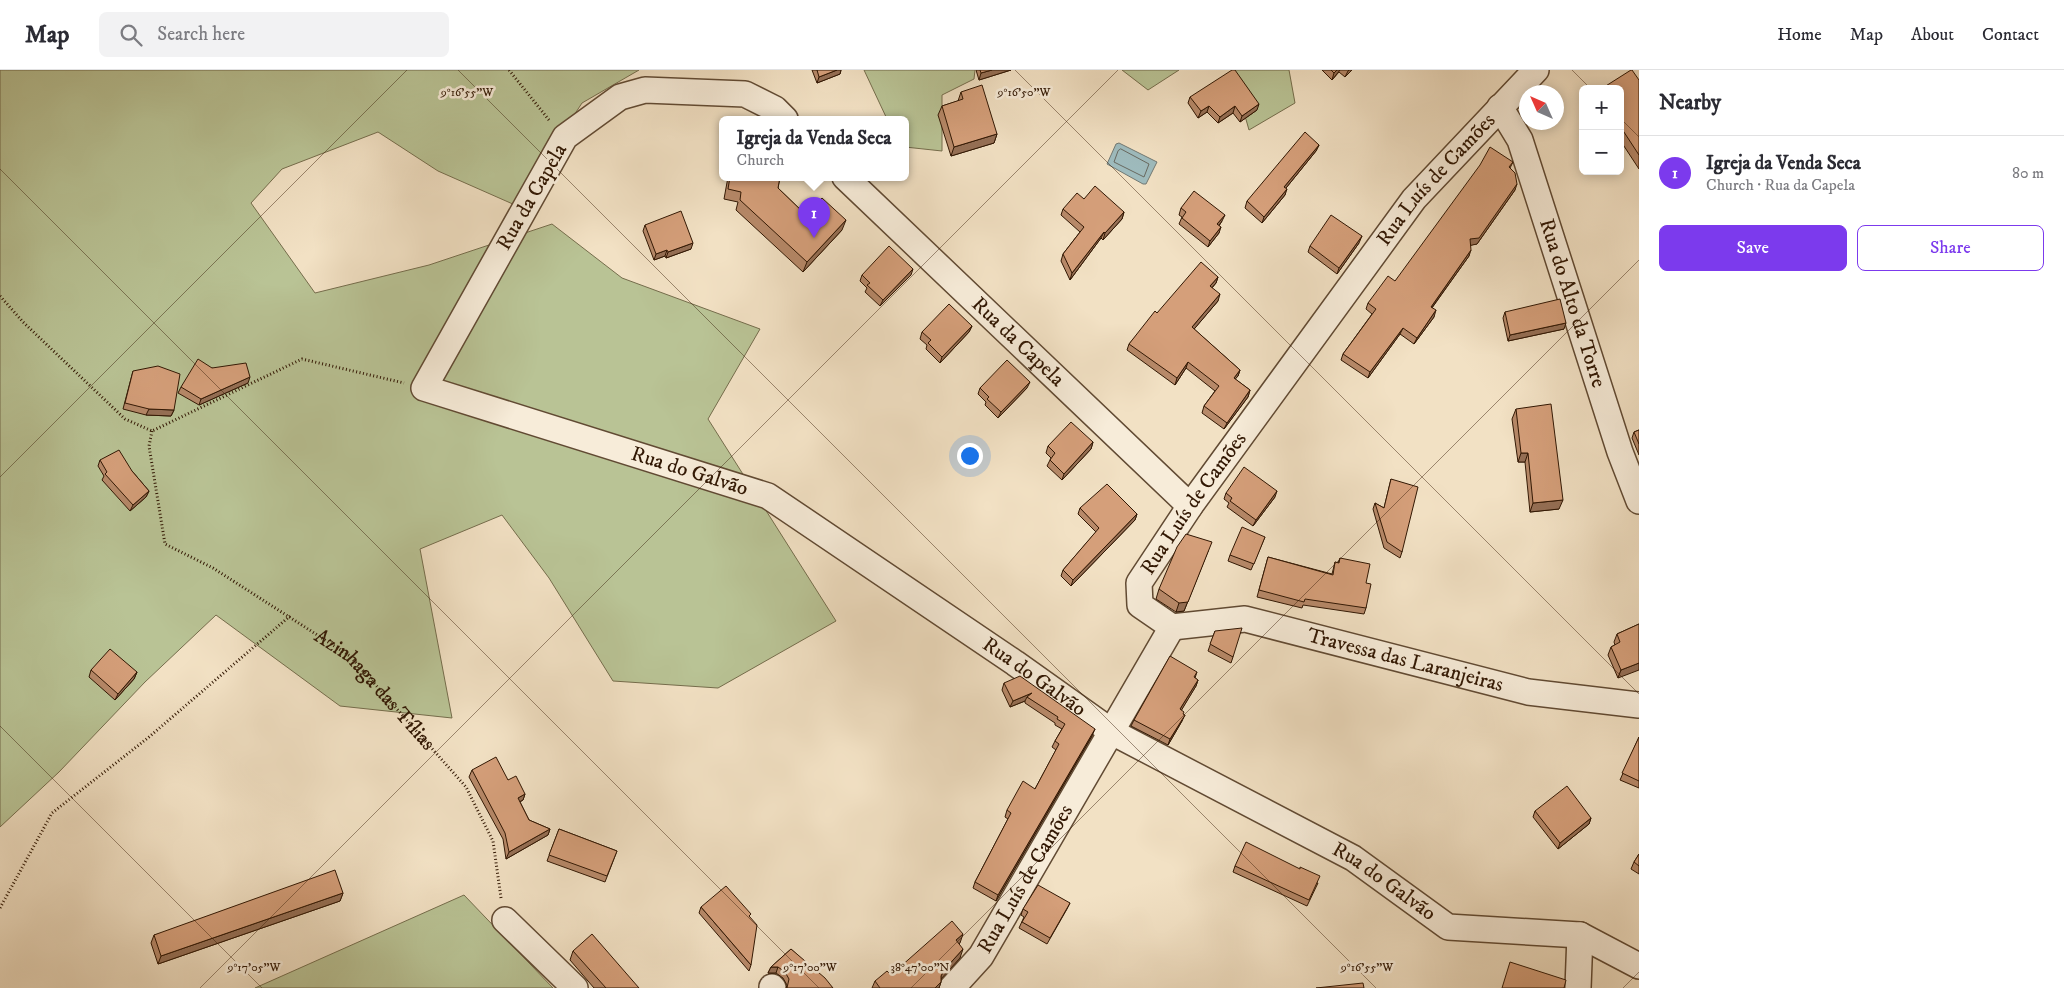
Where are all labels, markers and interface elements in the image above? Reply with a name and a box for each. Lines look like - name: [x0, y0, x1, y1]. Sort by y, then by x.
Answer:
- search box: [99, 12, 449, 57]
- text: Map: [25, 20, 69, 50]
- icon: search: [117, 21, 145, 49]
- text: Search here: [157, 23, 245, 46]
- text: Home: [1777, 24, 1822, 46]
- text: Map: [1850, 24, 1883, 46]
- text: About: [1911, 24, 1954, 46]
- text: Contact: [1982, 24, 2039, 46]
- text: 9°16'55"W: [440, 85, 494, 100]
- text: 9°16'50"W: [997, 85, 1051, 100]
- north arrow: [1519, 85, 1564, 130]
- map controls: [1579, 85, 1624, 175]
- button: +: [1579, 85, 1624, 130]
- text: Nearby: [1659, 90, 1721, 116]
- street label: Rua Luís de Camões: [1371, 108, 1501, 251]
- popup: [719, 116, 909, 181]
- text: Igreja da Venda Seca: [737, 127, 891, 150]
- button: −: [1579, 130, 1624, 175]
- street label: Rua da Capela: [491, 139, 573, 255]
- text: Church: [737, 150, 784, 170]
- text: Igreja da Venda Seca: [1706, 152, 1861, 175]
- text: 1: [1672, 163, 1678, 183]
- text: 80 m: [2012, 163, 2044, 183]
- text: Church · Rua da Capela: [1706, 175, 1855, 195]
- pin: 1: [798, 197, 830, 238]
- street label: Rua do Alto da Torre: [1533, 215, 1612, 391]
- button: Save: [1659, 225, 1847, 271]
- button: Share: [1857, 225, 2044, 271]
- street label: Rua da Capela: [966, 292, 1070, 392]
- street label: Rua Luís de Camões: [1135, 427, 1252, 580]
- street label: Rua do Galvão: [628, 441, 751, 502]
- your location: [957, 443, 983, 469]
- street label: Azinhaga das Tílias: [309, 623, 441, 756]
- street label: Travessa das Laranjeiras: [1305, 623, 1506, 698]
- street label: Rua do Galvão: [977, 632, 1091, 722]
- street label: Rua Luís de Camões: [972, 800, 1079, 958]
- street label: Rua do Galvão: [1328, 836, 1441, 927]
- text: 9°17'05"W: [227, 960, 282, 975]
- text: 9°17'00"W: [782, 960, 838, 975]
- text: 38°47'00"N: [891, 960, 950, 975]
- text: 9°16'55"W: [1340, 960, 1394, 975]

